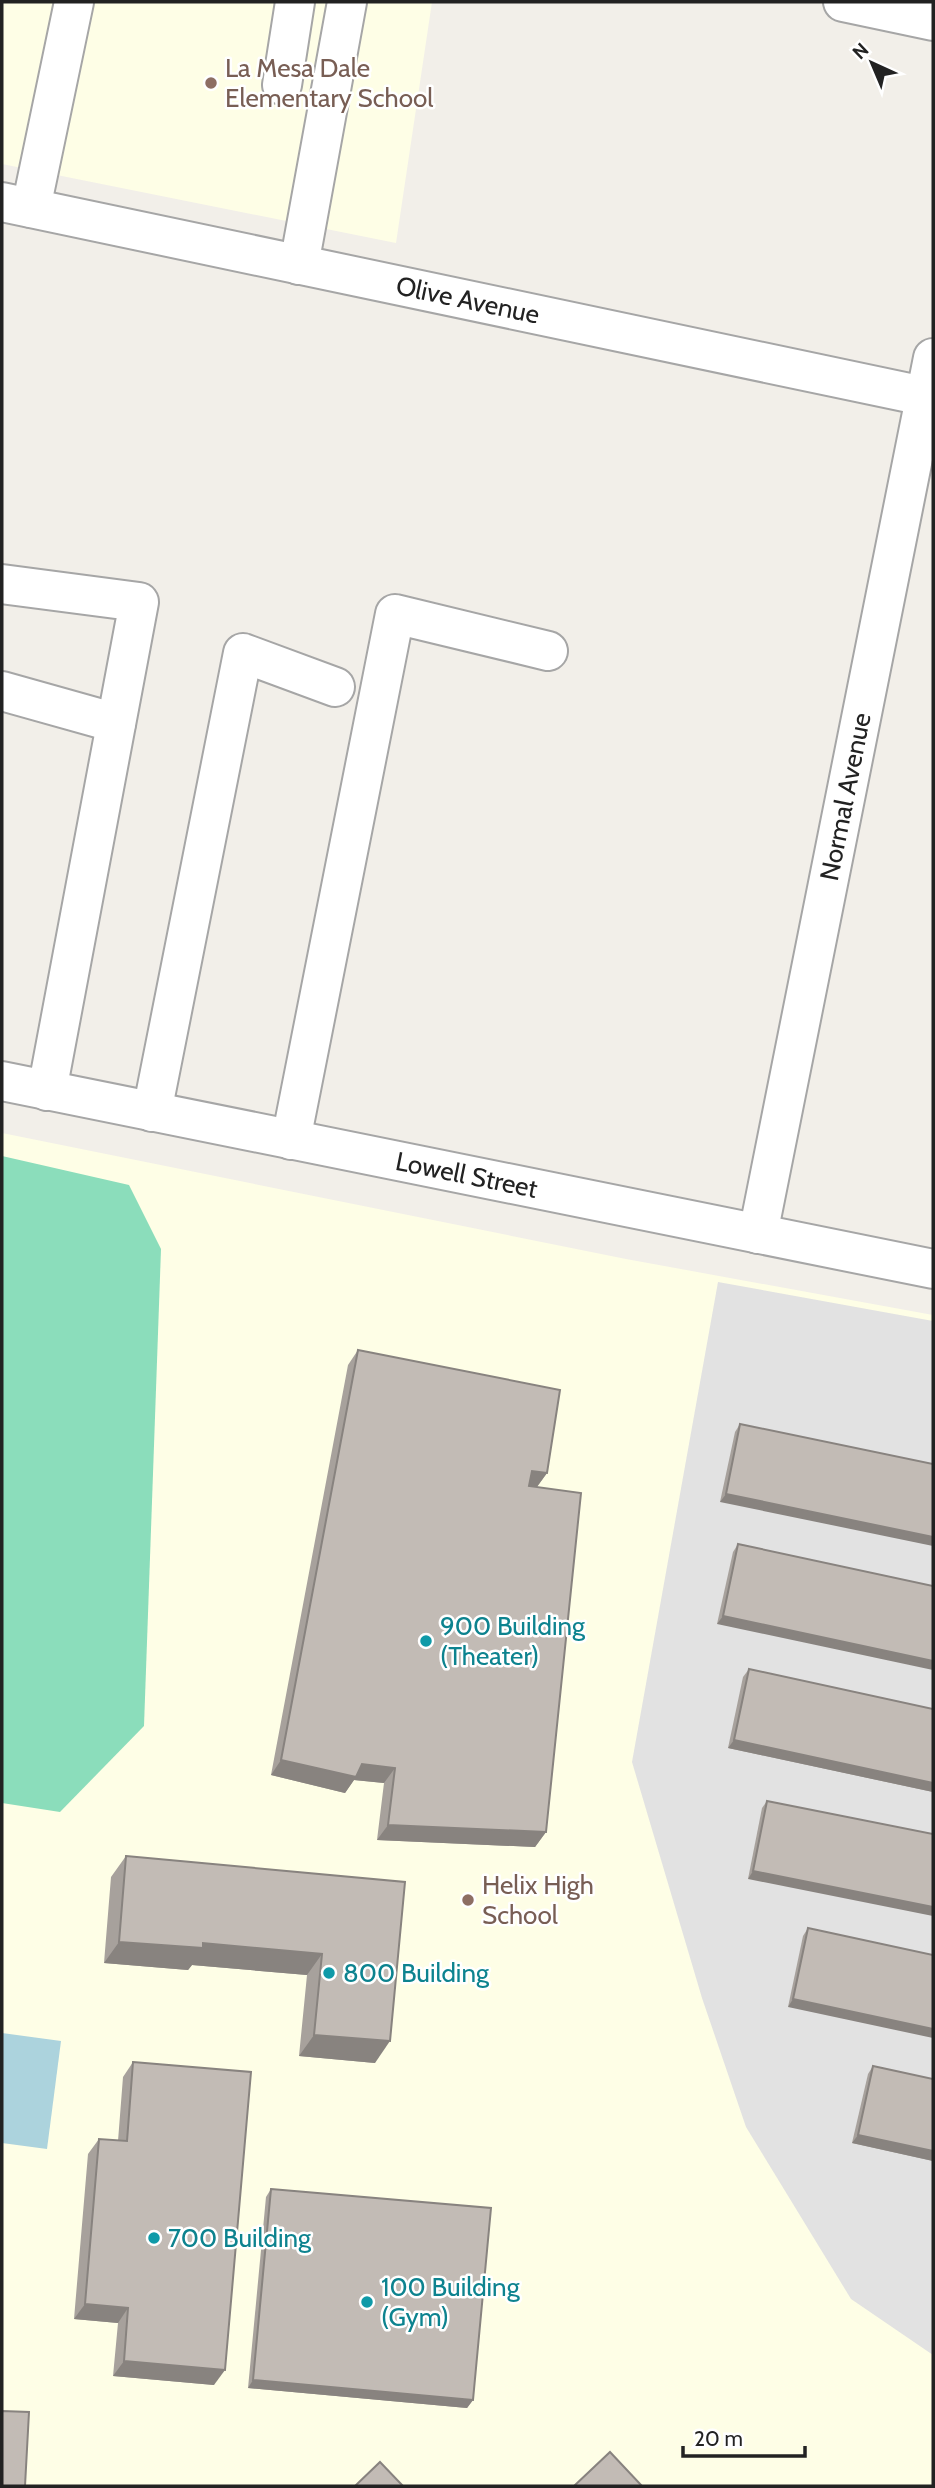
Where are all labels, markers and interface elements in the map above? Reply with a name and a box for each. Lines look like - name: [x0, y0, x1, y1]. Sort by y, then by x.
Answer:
- north arrow: [837, 28, 907, 98]
- text: N: [848, 38, 873, 64]
- place label: La Mesa Dale Elementary School: [225, 52, 433, 114]
- marker: La Mesa Dale Elementary School: [203, 75, 219, 91]
- street label: Olive Avenue: [393, 269, 542, 331]
- street label: Normal Avenue: [813, 710, 878, 883]
- street label: Lowell Street: [393, 1145, 541, 1205]
- place label: 900 Building (Theater): [440, 1610, 586, 1672]
- marker: 900 Building (Theater): [418, 1633, 434, 1649]
- place label: Helix High School: [482, 1869, 594, 1931]
- marker: Helix High School: [460, 1892, 476, 1908]
- place label: 800 Building: [343, 1957, 490, 1989]
- marker: 800 Building: [321, 1965, 337, 1981]
- place label: 700 Building: [168, 2222, 312, 2254]
- marker: 700 Building: [146, 2230, 162, 2246]
- place label: 100 Building (Gym): [381, 2271, 521, 2333]
- marker: 100 Building (Gym): [359, 2294, 375, 2310]
- scale bar: [683, 2414, 806, 2458]
- text: 20 m: [694, 2426, 743, 2451]

